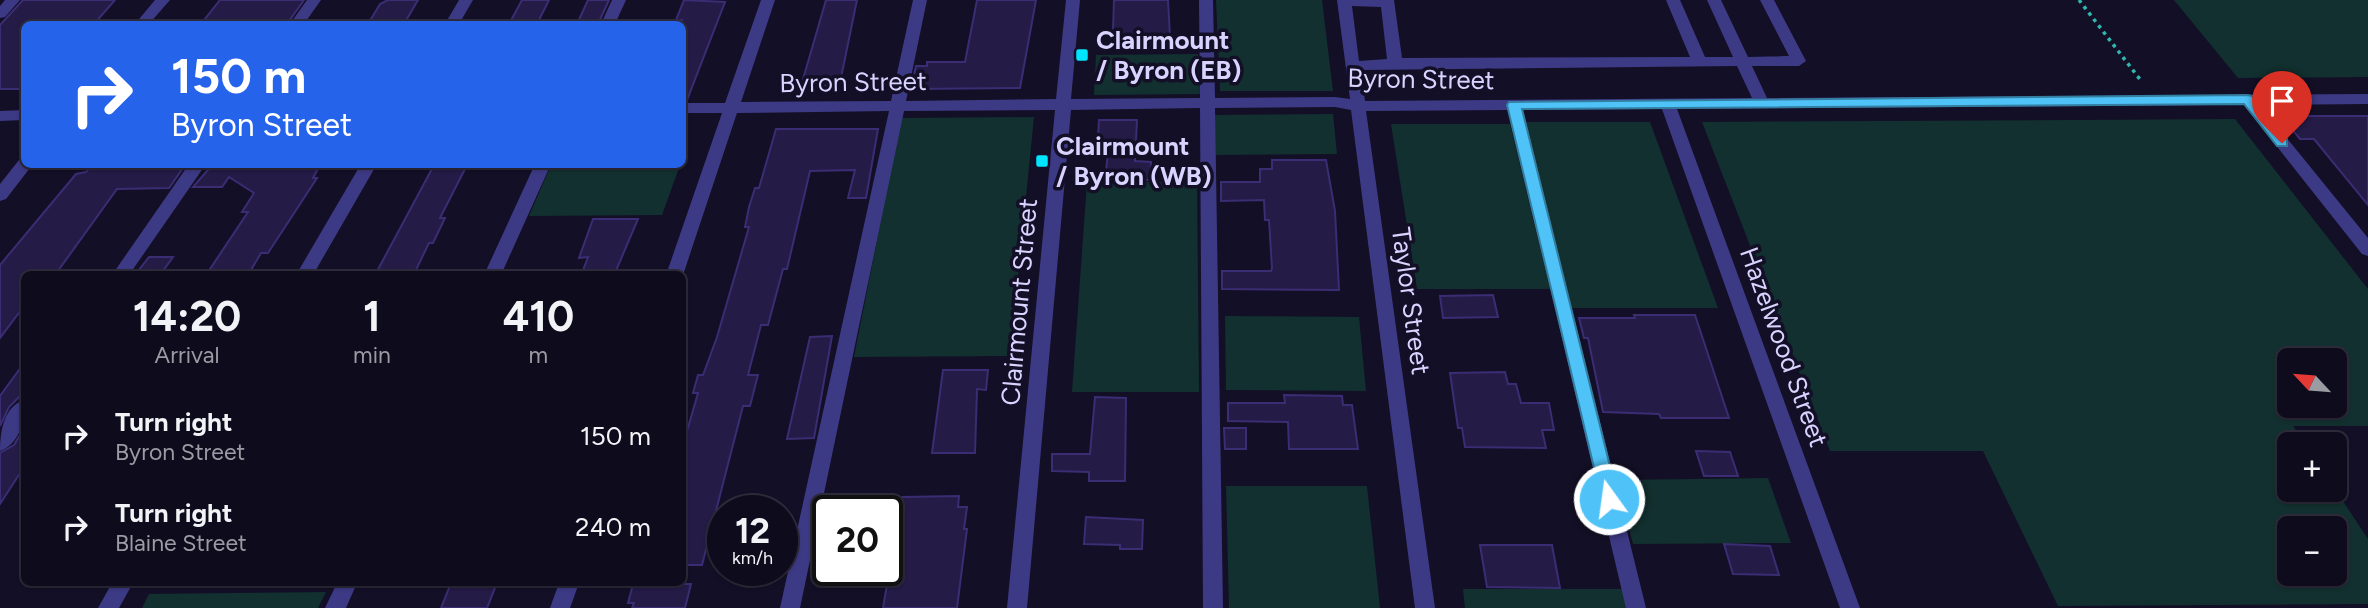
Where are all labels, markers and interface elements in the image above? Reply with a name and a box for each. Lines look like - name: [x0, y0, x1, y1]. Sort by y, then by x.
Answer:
- place label: Clairmount / Byron (EB): [1096, 24, 1241, 86]
- text: 150 m: [171, 46, 306, 105]
- marker: Clairmount / Byron (EB): [1074, 47, 1090, 63]
- icon: right: [56, 49, 147, 140]
- street label: Byron Street: [1347, 62, 1495, 96]
- street label: Byron Street: [779, 65, 927, 99]
- pin: [2252, 71, 2312, 143]
- icon: arrive: [2263, 82, 2301, 120]
- text: Byron Street: [171, 106, 352, 144]
- place label: Clairmount / Byron (WB): [1056, 130, 1212, 192]
- marker: Clairmount / Byron (WB): [1034, 153, 1050, 169]
- street label: Clairmount Street: [994, 197, 1044, 407]
- street label: Taylor Street: [1385, 225, 1437, 377]
- street label: Hazelwood Street: [1733, 243, 1835, 451]
- text: 14:20: [133, 291, 241, 342]
- text: 1: [363, 291, 381, 342]
- text: 410: [503, 291, 574, 342]
- text: Arrival: [155, 341, 220, 369]
- text: min: [353, 341, 391, 369]
- text: m: [529, 341, 548, 369]
- north arrow: [2277, 348, 2347, 418]
- map controls: [2277, 348, 2347, 586]
- text: Turn right: [115, 406, 232, 438]
- icon: right: [56, 417, 94, 455]
- text: 150 m: [580, 420, 651, 452]
- button: +: [2277, 432, 2347, 502]
- text: Byron Street: [115, 438, 245, 466]
- position arrow: [1572, 462, 1646, 536]
- speed limit sign: 20: [812, 495, 903, 586]
- text: Turn right: [115, 497, 232, 529]
- icon: right: [56, 508, 94, 546]
- text: 12: [735, 510, 770, 552]
- text: 240 m: [575, 511, 651, 543]
- button: −: [2277, 516, 2347, 586]
- text: Blaine Street: [115, 529, 247, 557]
- text: km/h: [732, 547, 773, 569]

